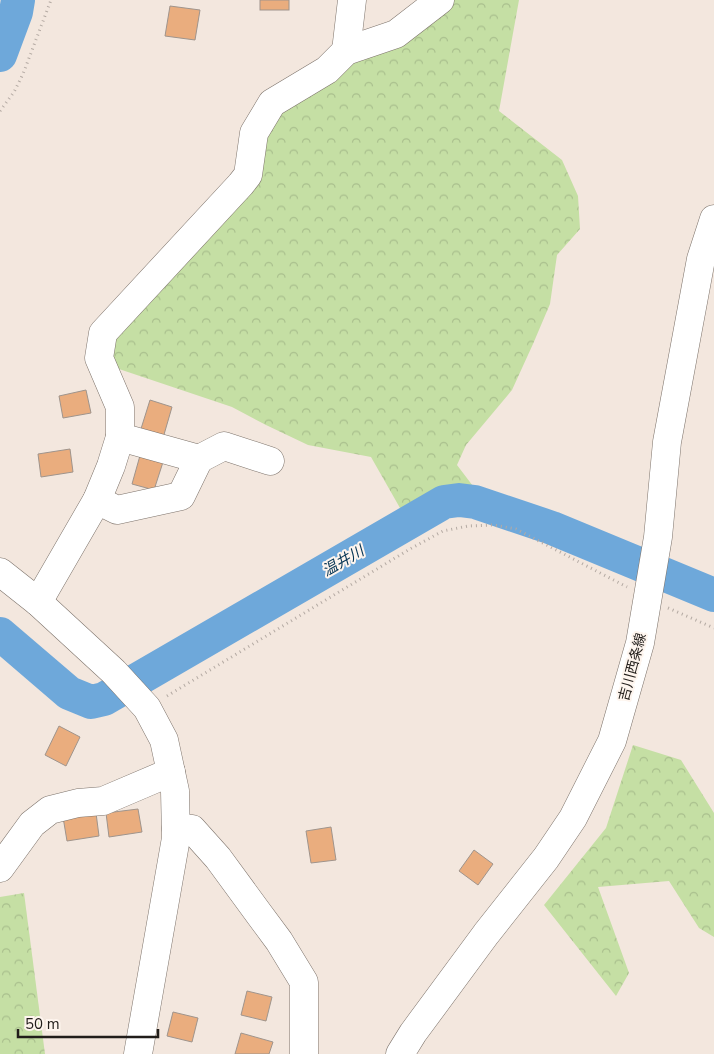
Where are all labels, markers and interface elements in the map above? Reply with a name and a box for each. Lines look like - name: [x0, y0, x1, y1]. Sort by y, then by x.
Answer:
- water label: 温井川: [319, 540, 369, 581]
- street label: 吉川西条線: [614, 631, 651, 703]
- scale bar: [18, 1006, 158, 1038]
- text: 50 m: [25, 1014, 60, 1034]

